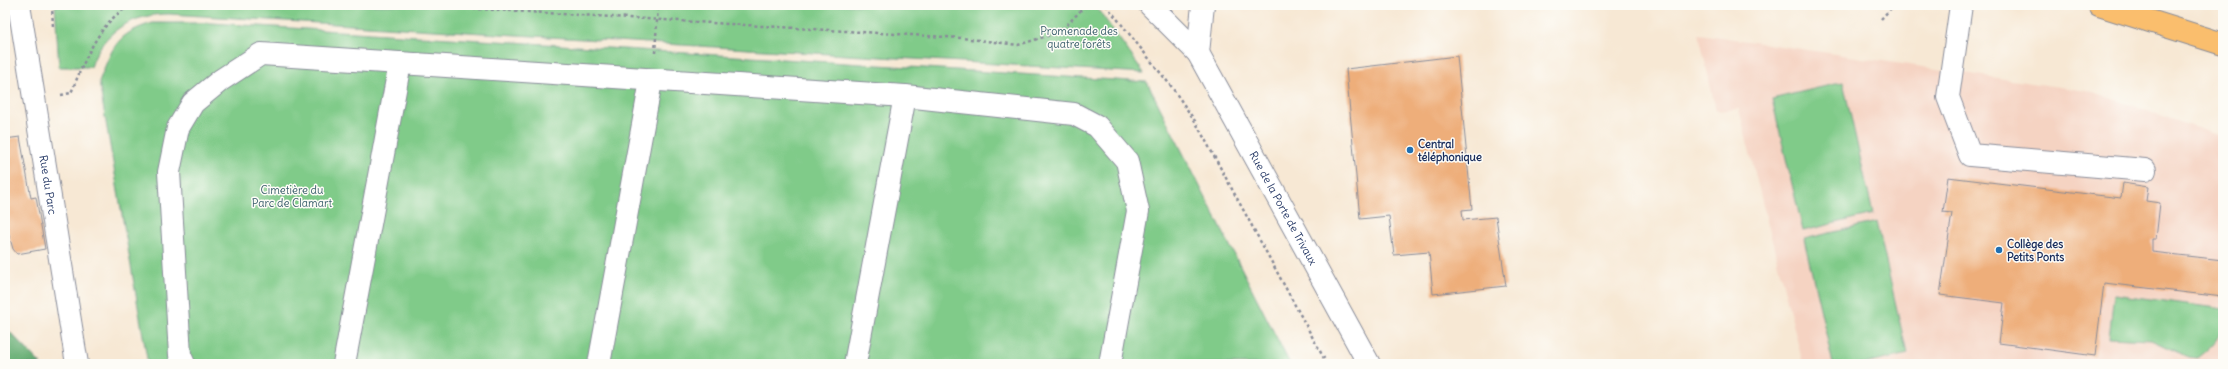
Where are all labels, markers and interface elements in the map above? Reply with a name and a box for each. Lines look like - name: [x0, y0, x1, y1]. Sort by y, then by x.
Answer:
- park label: Promenade des quatre forêts: [1040, 24, 1118, 51]
- place label: Central téléphonique: [1417, 137, 1482, 165]
- marker: Central téléphonique: [1405, 145, 1415, 155]
- street label: Rue de la Porte de Trivaux: [1246, 149, 1321, 268]
- street label: Rue du Parc: [36, 154, 60, 216]
- park label: Cimetière du Parc de Clamart: [252, 183, 332, 210]
- place label: Collège des Petits Ponts: [2007, 237, 2064, 264]
- marker: Collège des Petits Ponts: [1994, 245, 2004, 255]

